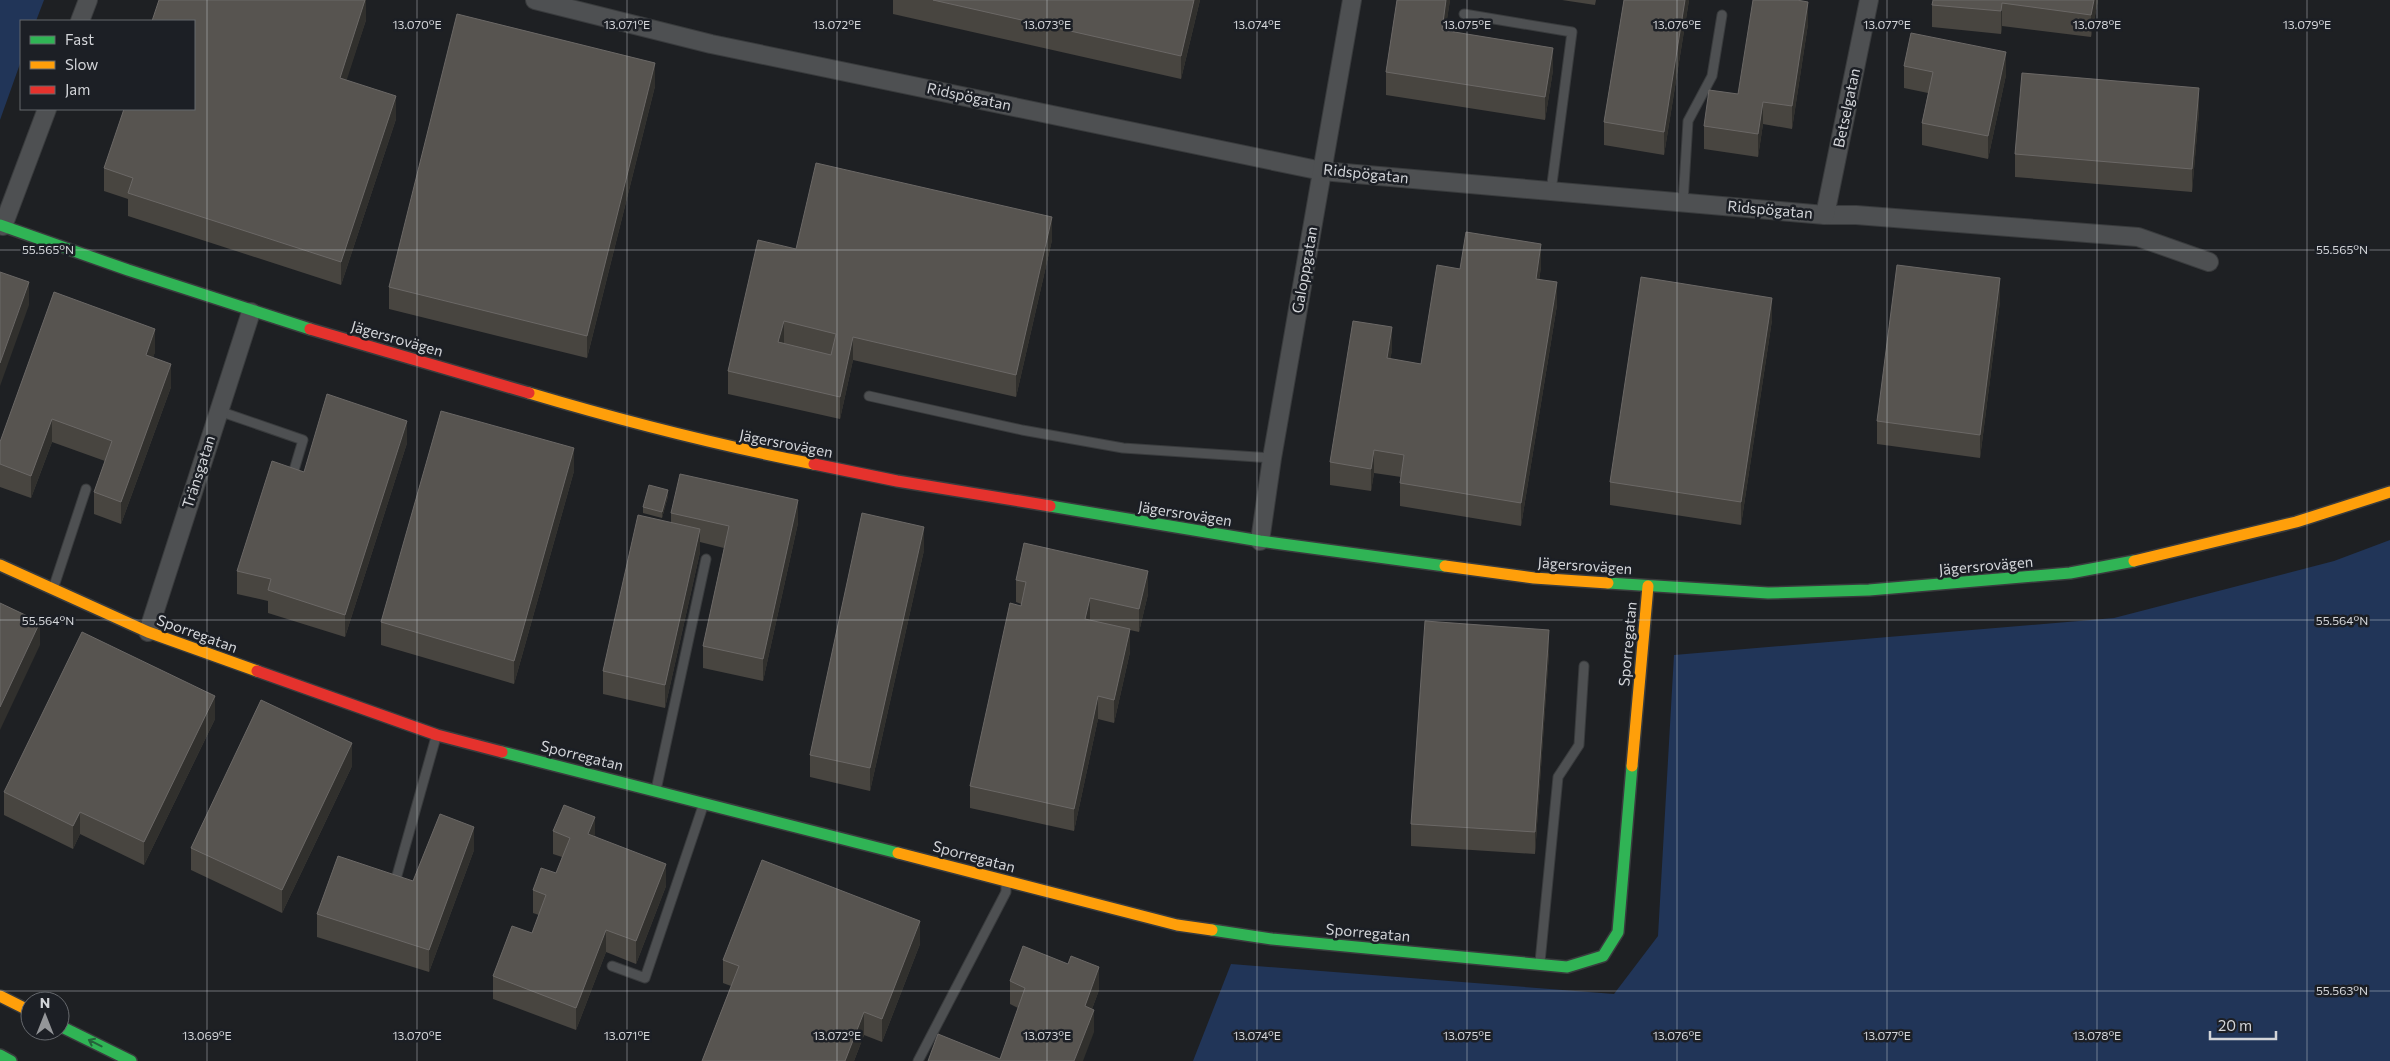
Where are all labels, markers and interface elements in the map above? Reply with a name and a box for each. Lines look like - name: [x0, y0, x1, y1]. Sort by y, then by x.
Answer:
- text: 13.070°E: [392, 17, 442, 31]
- text: 13.071°E: [604, 17, 650, 31]
- text: 13.072°E: [813, 17, 861, 31]
- text: 13.073°E: [1023, 17, 1071, 31]
- text: 13.074°E: [1233, 17, 1281, 31]
- text: 13.075°E: [1443, 17, 1491, 31]
- text: 13.076°E: [1653, 17, 1701, 31]
- text: 13.077°E: [1863, 17, 1911, 31]
- text: 13.078°E: [2073, 17, 2121, 31]
- text: 13.079°E: [2283, 17, 2331, 31]
- legend: [20, 20, 195, 110]
- text: Fast: [65, 30, 94, 48]
- text: Slow: [65, 55, 98, 73]
- street label: Betselgatan: [1829, 66, 1863, 149]
- street label: Ridspögatan: [925, 78, 1013, 114]
- text: Jam: [65, 80, 90, 98]
- street label: Ridspögatan: [1323, 160, 1410, 186]
- street label: Ridspögatan: [1727, 196, 1814, 222]
- street label: Galoppgatan: [1288, 225, 1321, 315]
- text: 55.565°N: [22, 242, 74, 256]
- text: 55.565°N: [2316, 242, 2368, 256]
- street label: Jägersrovägen: [349, 316, 445, 360]
- street label: Jägersrovägen: [738, 425, 834, 461]
- street label: Tränsgatan: [178, 433, 218, 511]
- street label: Jägersrovägen: [1137, 497, 1233, 529]
- street label: Jägersrovägen: [1938, 552, 2034, 578]
- street label: Jägersrovägen: [1537, 553, 1633, 577]
- street label: Sporregatan: [1614, 601, 1640, 687]
- street label: Sporregatan: [154, 610, 240, 656]
- text: 55.564°N: [22, 613, 74, 627]
- text: 55.564°N: [2316, 613, 2368, 627]
- street label: Sporregatan: [539, 736, 626, 774]
- street label: Sporregatan: [931, 836, 1018, 876]
- street label: Sporregatan: [1325, 919, 1411, 945]
- text: 55.563°N: [2316, 983, 2368, 997]
- north arrow: [20, 991, 70, 1041]
- text: N: [40, 994, 50, 1011]
- scale bar: [2210, 1008, 2276, 1040]
- text: 20 m: [2218, 1016, 2252, 1034]
- text: 13.069°E: [182, 1028, 232, 1042]
- text: 13.070°E: [392, 1028, 442, 1042]
- text: 13.071°E: [604, 1028, 650, 1042]
- text: 13.072°E: [813, 1028, 861, 1042]
- text: 13.073°E: [1023, 1028, 1071, 1042]
- text: 13.074°E: [1233, 1028, 1281, 1042]
- text: 13.075°E: [1443, 1028, 1491, 1042]
- text: 13.076°E: [1653, 1028, 1701, 1042]
- text: 13.077°E: [1863, 1028, 1911, 1042]
- text: 13.078°E: [2073, 1028, 2121, 1042]
- one-way arrow: [88, 1038, 103, 1047]

